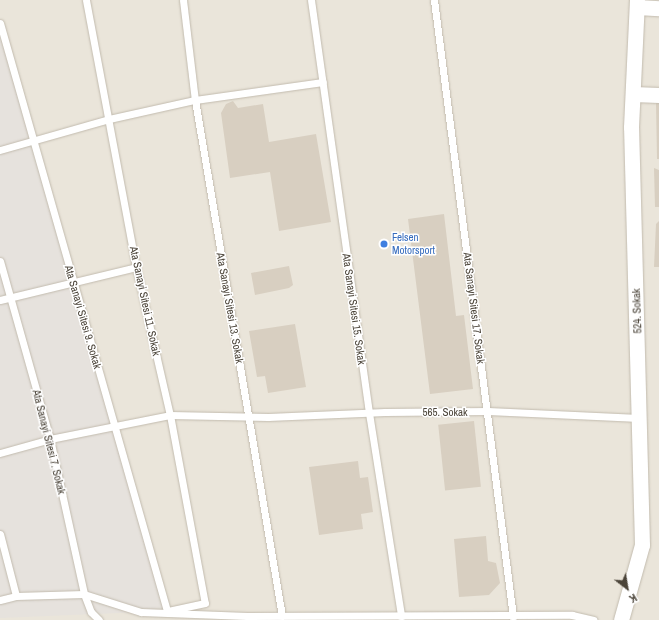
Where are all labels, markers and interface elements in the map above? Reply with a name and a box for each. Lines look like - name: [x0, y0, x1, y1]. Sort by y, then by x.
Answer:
- place label: Felsen Motorsport: [392, 231, 435, 257]
- marker: Felsen Motorsport: [379, 239, 389, 249]
- street label: Ata Sanayi Sitesi 11. Sokak: [127, 245, 163, 357]
- street label: Ata Sanayi Sitesi 17. Sokak: [461, 251, 487, 365]
- street label: Ata Sanayi Sitesi 13. Sokak: [214, 252, 246, 364]
- street label: Ata Sanayi Sitesi 15. Sokak: [340, 252, 368, 366]
- street label: Ata Sanayi Sitesi 9. Sokak: [62, 264, 104, 370]
- street label: 524. Sokak: [630, 288, 644, 334]
- street label: Ata Sanayi Sitesi 7. Sokak: [30, 388, 68, 496]
- street label: 565. Sokak: [422, 405, 468, 419]
- north arrow: [607, 568, 647, 608]
- text: K: [627, 591, 640, 606]

